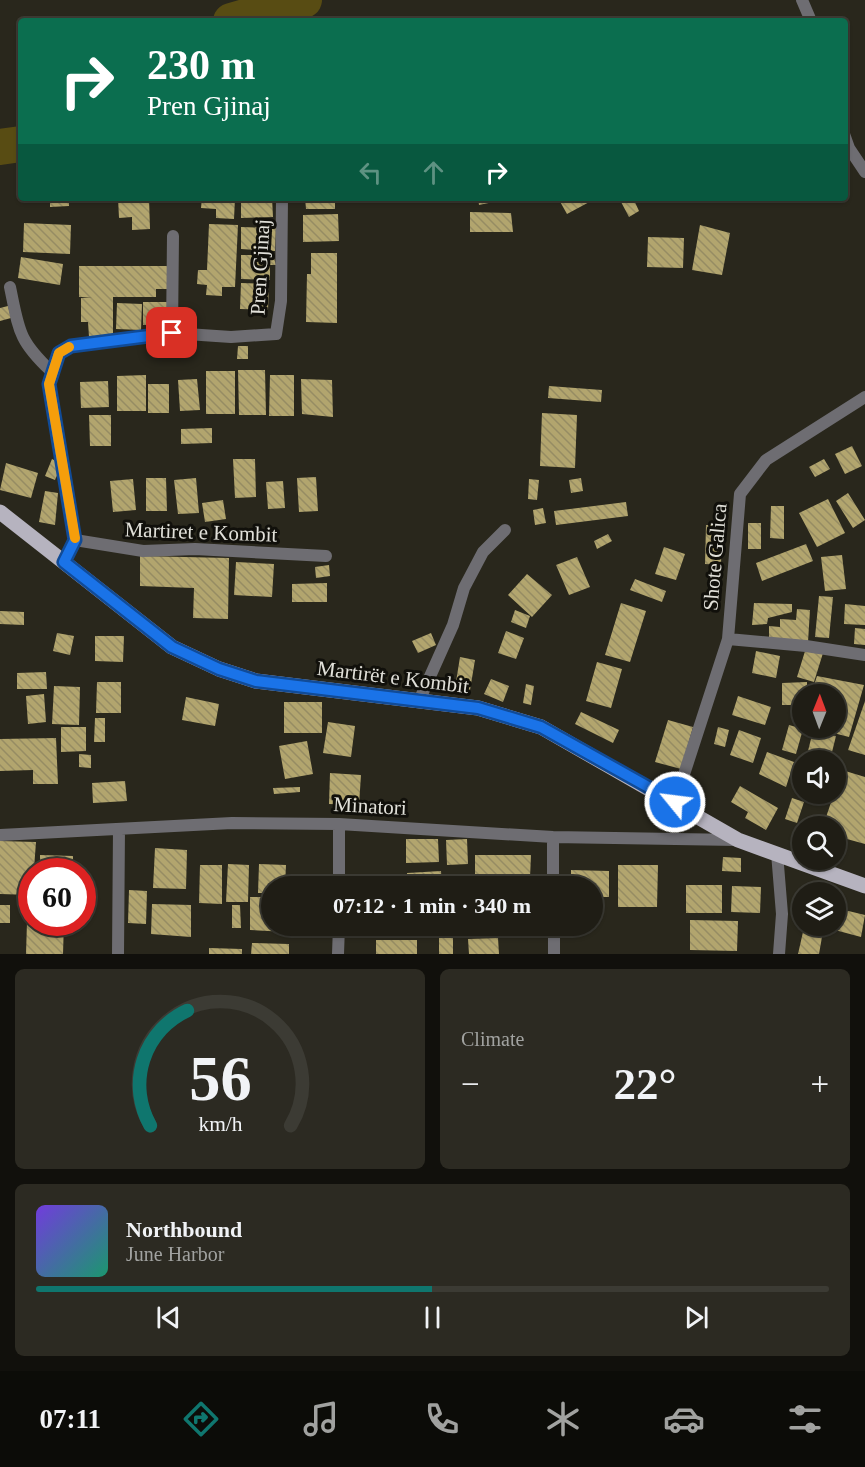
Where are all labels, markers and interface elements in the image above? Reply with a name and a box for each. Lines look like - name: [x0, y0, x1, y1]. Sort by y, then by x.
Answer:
- icon: right: [48, 42, 126, 120]
- text: 230 m: [147, 42, 256, 88]
- text: Pren Gjinaj: [147, 91, 271, 121]
- icon: left: [354, 156, 387, 189]
- icon: ahead: [417, 156, 450, 189]
- icon: right: [480, 156, 513, 189]
- street label: Pren Gjinaj: [245, 218, 275, 316]
- pin: [146, 307, 197, 358]
- icon: arrive: [155, 316, 188, 349]
- street label: Shote Galica: [698, 502, 732, 612]
- street label: Martiret e Kombit: [124, 517, 278, 547]
- street label: Martirët e Kombit: [316, 656, 470, 698]
- north arrow: [792, 684, 846, 738]
- map controls: [792, 684, 846, 936]
- button: sound: [792, 750, 846, 804]
- position arrow: [643, 770, 707, 834]
- street label: Minatori: [333, 792, 407, 820]
- button: search: [792, 816, 846, 870]
- speed limit sign: 60: [18, 858, 96, 936]
- button: layers: [792, 882, 846, 936]
- text: 07:12 · 1 min · 340 m: [333, 893, 531, 918]
- text: Climate: [461, 1028, 524, 1050]
- text: 56: [189, 1044, 251, 1113]
- text: 22°: [614, 1059, 677, 1109]
- text: −: [461, 1066, 480, 1102]
- text: +: [810, 1066, 829, 1102]
- text: km/h: [198, 1112, 242, 1136]
- text: Northbound: [126, 1217, 242, 1242]
- text: June Harbor: [126, 1243, 224, 1265]
- icon: previous: [152, 1301, 185, 1334]
- icon: pause: [416, 1301, 449, 1334]
- icon: next: [680, 1301, 713, 1334]
- icon: directions: [180, 1398, 222, 1440]
- icon: music: [300, 1398, 342, 1440]
- icon: phone: [421, 1398, 463, 1440]
- icon: climate: [542, 1398, 584, 1440]
- icon: car: [663, 1398, 705, 1440]
- icon: filters: [784, 1398, 826, 1440]
- text: 07:11: [39, 1404, 101, 1434]

